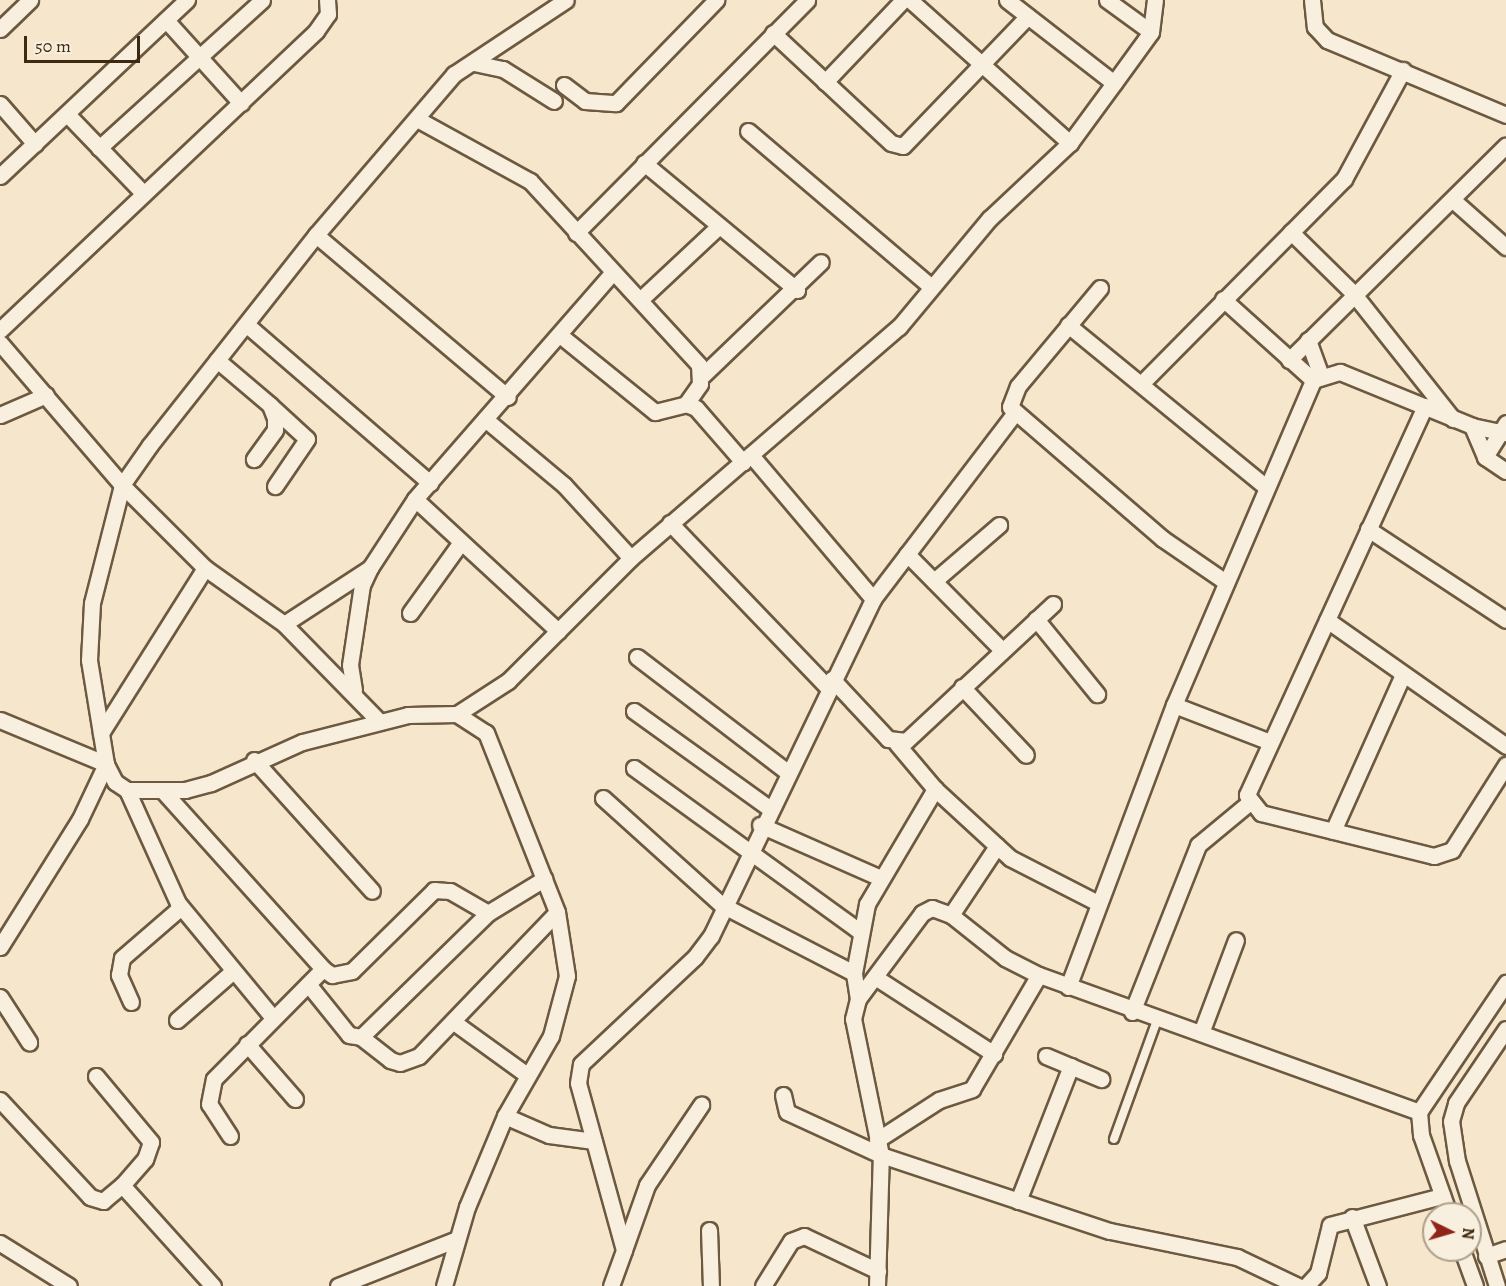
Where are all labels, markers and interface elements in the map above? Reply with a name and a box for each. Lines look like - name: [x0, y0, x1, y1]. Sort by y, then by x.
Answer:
- scale bar: [27, 24, 142, 62]
- text: 50 m: [35, 34, 71, 58]
- north arrow: [1422, 1202, 1482, 1262]
- text: N: [1456, 1227, 1479, 1240]

